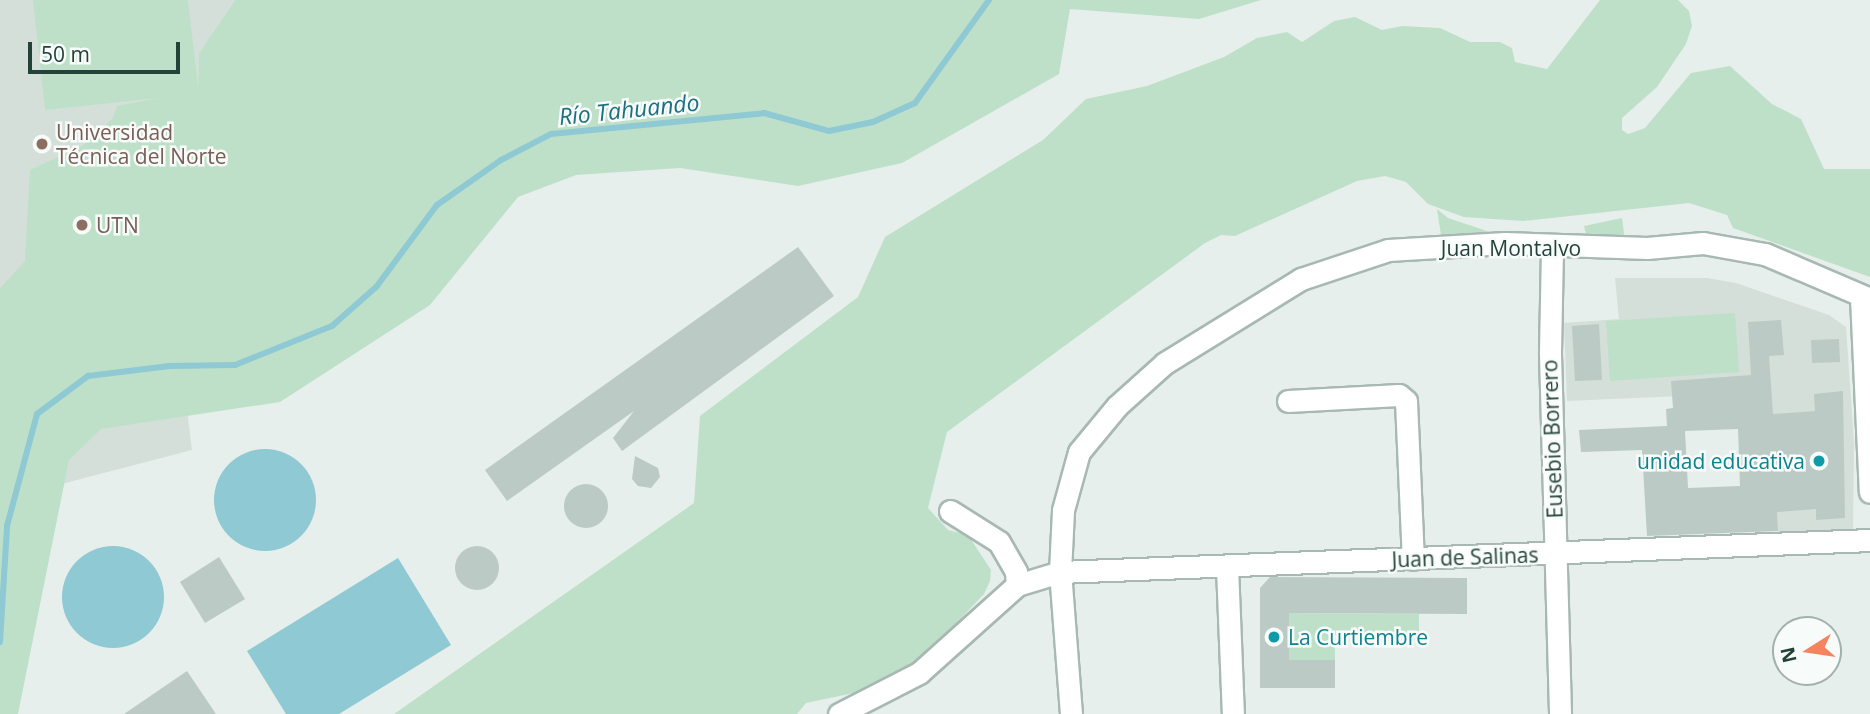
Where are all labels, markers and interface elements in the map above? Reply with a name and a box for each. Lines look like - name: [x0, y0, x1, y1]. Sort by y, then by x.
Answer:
- scale bar: [32, 28, 184, 72]
- text: 50 m: [41, 40, 90, 68]
- water label: Río Tahuando: [557, 88, 701, 130]
- place label: Universidad Técnica del Norte: [56, 119, 226, 169]
- marker: Universidad Técnica del Norte: [34, 136, 50, 152]
- place label: UTN: [96, 212, 139, 238]
- marker: UTN: [74, 217, 90, 233]
- street label: Juan Montalvo: [1441, 235, 1581, 261]
- street label: Eusebio Borrero: [1537, 359, 1567, 519]
- place label: unidad educativa: [1637, 448, 1805, 474]
- marker: unidad educativa: [1811, 453, 1827, 469]
- street label: Juan de Salinas: [1391, 542, 1539, 572]
- north arrow: [1772, 616, 1842, 686]
- place label: La Curtiembre: [1288, 624, 1428, 650]
- marker: La Curtiembre: [1266, 629, 1282, 645]
- text: N: [1774, 645, 1803, 665]

